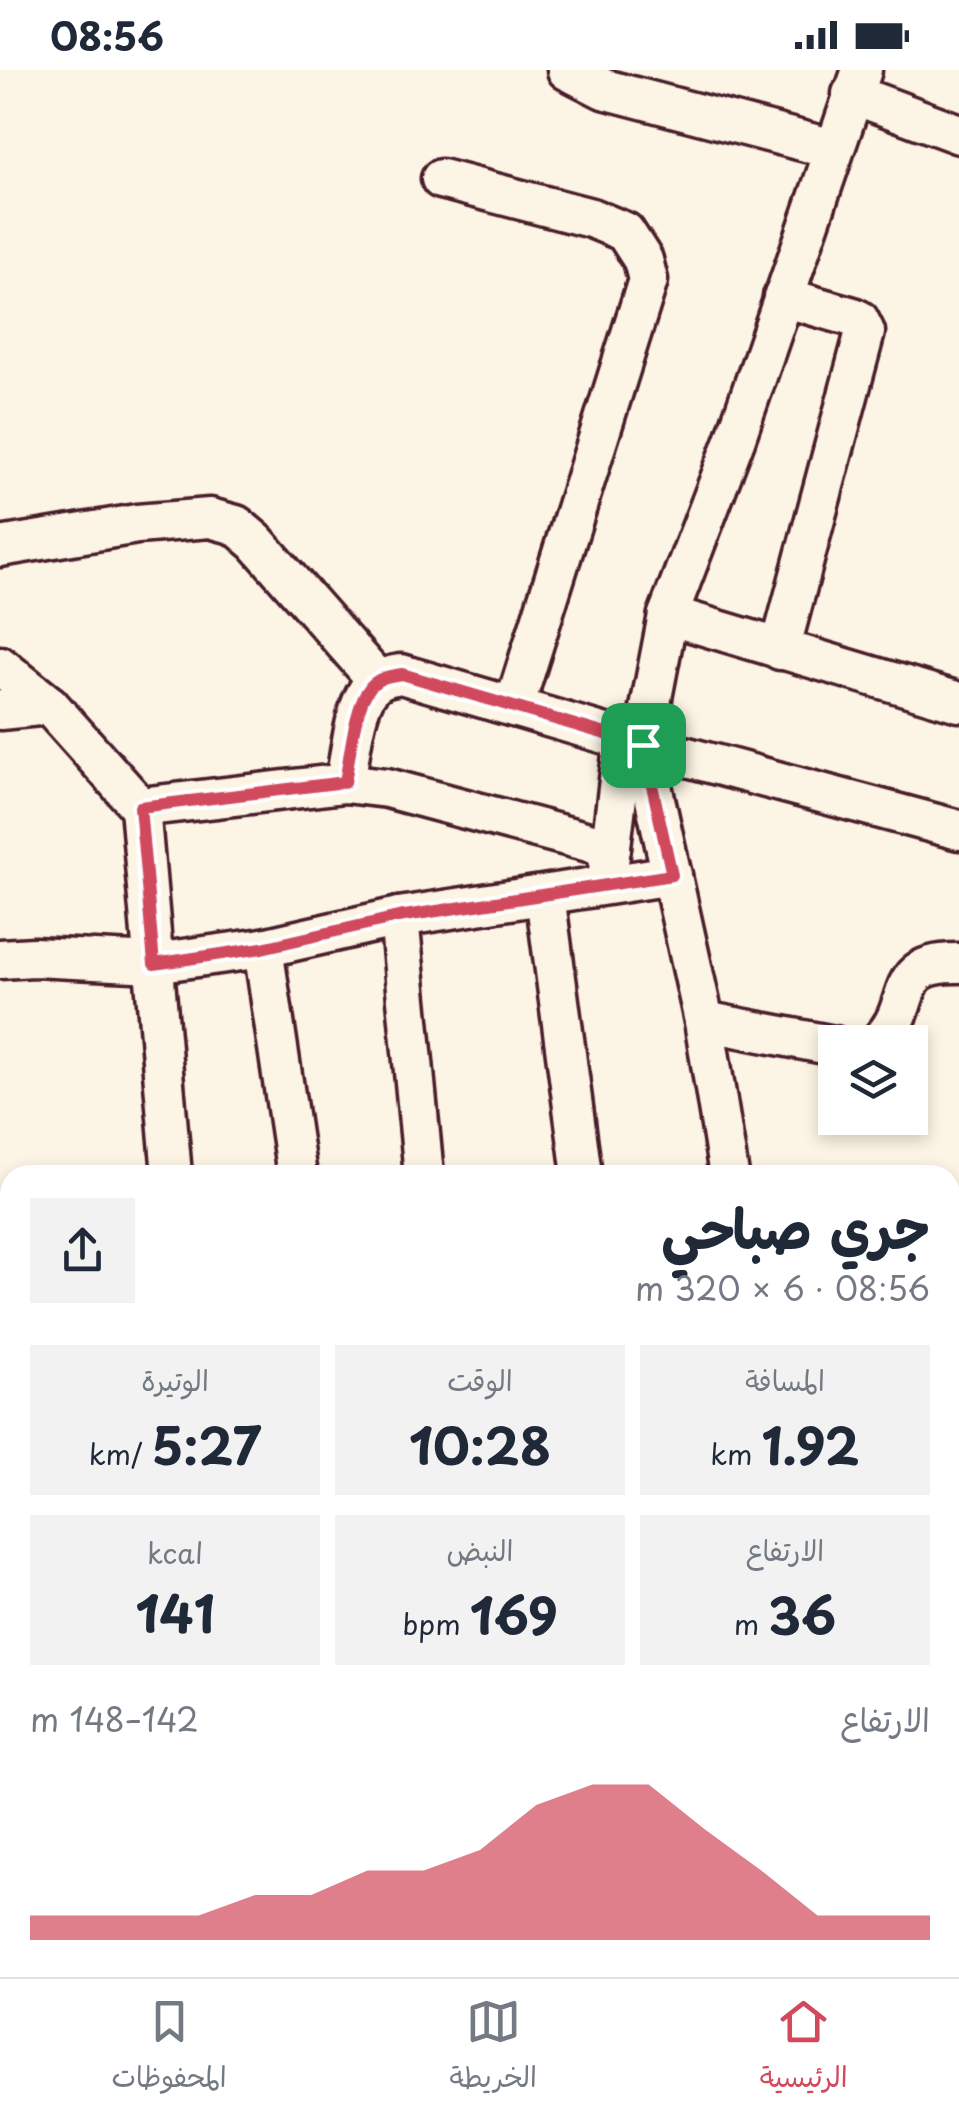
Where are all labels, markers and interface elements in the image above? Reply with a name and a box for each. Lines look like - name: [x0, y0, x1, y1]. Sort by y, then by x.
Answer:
- text: 08:56: [50, 7, 164, 64]
- pin: [601, 703, 686, 788]
- icon: arrive: [616, 718, 671, 773]
- map controls: [818, 1025, 928, 1135]
- button: layers: [818, 1025, 928, 1135]
- text: جري صباحي: [661, 1185, 930, 1268]
- button: share: [30, 1198, 135, 1303]
- text: 08:56 · 6 × 320 m: [635, 1264, 930, 1312]
- text: الوتيرة: [141, 1358, 209, 1401]
- text: الوقت: [447, 1358, 513, 1401]
- text: المسافة: [745, 1358, 825, 1401]
- text: 5:27: [152, 1406, 261, 1482]
- text: 10:28: [409, 1406, 551, 1482]
- text: 1.92: [762, 1406, 860, 1482]
- text: /km: [89, 1432, 152, 1475]
- text: km: [710, 1432, 762, 1475]
- text: النبض: [447, 1528, 513, 1571]
- text: الارتفاع: [746, 1528, 824, 1571]
- text: kcal: [147, 1531, 203, 1574]
- text: 141: [135, 1574, 215, 1650]
- text: 169: [470, 1576, 558, 1652]
- text: 36: [768, 1576, 836, 1652]
- text: bpm: [402, 1602, 470, 1645]
- text: m: [734, 1602, 768, 1645]
- text: 142–148 m: [30, 1695, 199, 1743]
- text: الارتفاع: [840, 1695, 930, 1743]
- tab: المحفوظات: [111, 1994, 227, 2102]
- tab: الخريطة: [450, 1994, 537, 2102]
- tab: الرئيسية: [760, 1994, 848, 2102]

